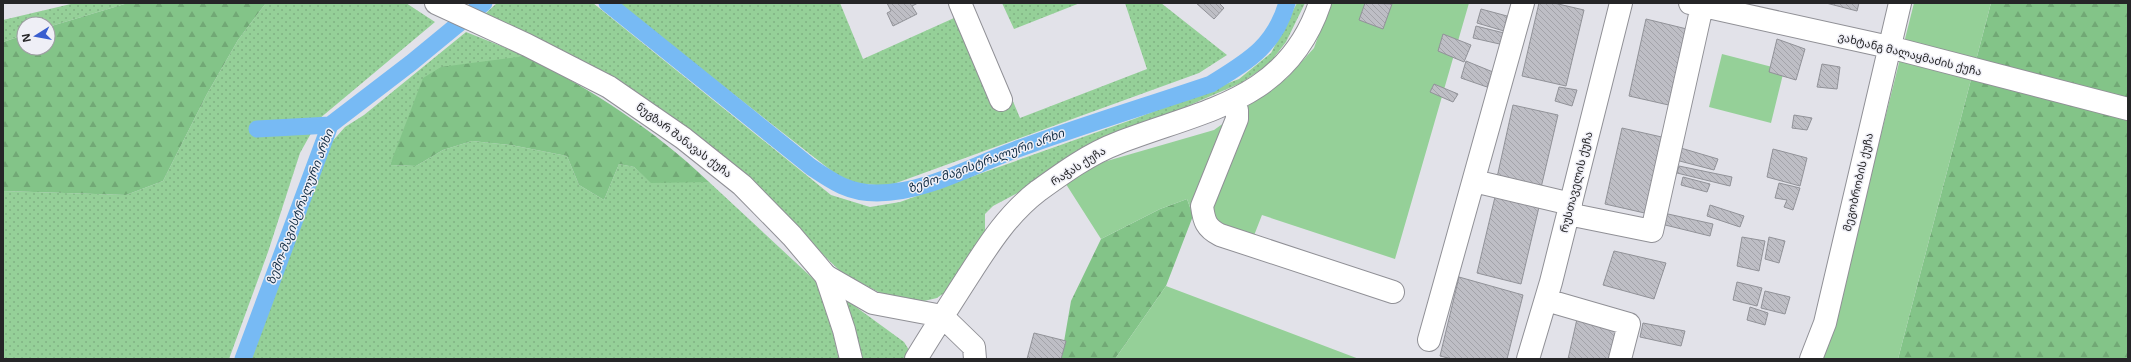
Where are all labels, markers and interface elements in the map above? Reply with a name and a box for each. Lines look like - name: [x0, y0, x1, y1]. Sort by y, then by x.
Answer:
- north arrow: [16, 16, 56, 56]
- street label: ვახტანგ მალაყმაძის ქუჩა: [1837, 28, 1983, 79]
- text: N: [17, 32, 34, 44]
- street label: ნუგზარ შანავას ქუჩა: [633, 99, 735, 181]
- water label: ზემო-მაგისტრალური არხი: [905, 124, 1067, 197]
- water label: ზემო-მაგისტრალური არხი: [262, 126, 337, 287]
- street label: რუსთაველის ქუჩა: [1556, 130, 1595, 234]
- street label: მეგობრობის ქუჩა: [1839, 131, 1876, 233]
- street label: რაჭას ქუჩა: [1047, 143, 1108, 188]

